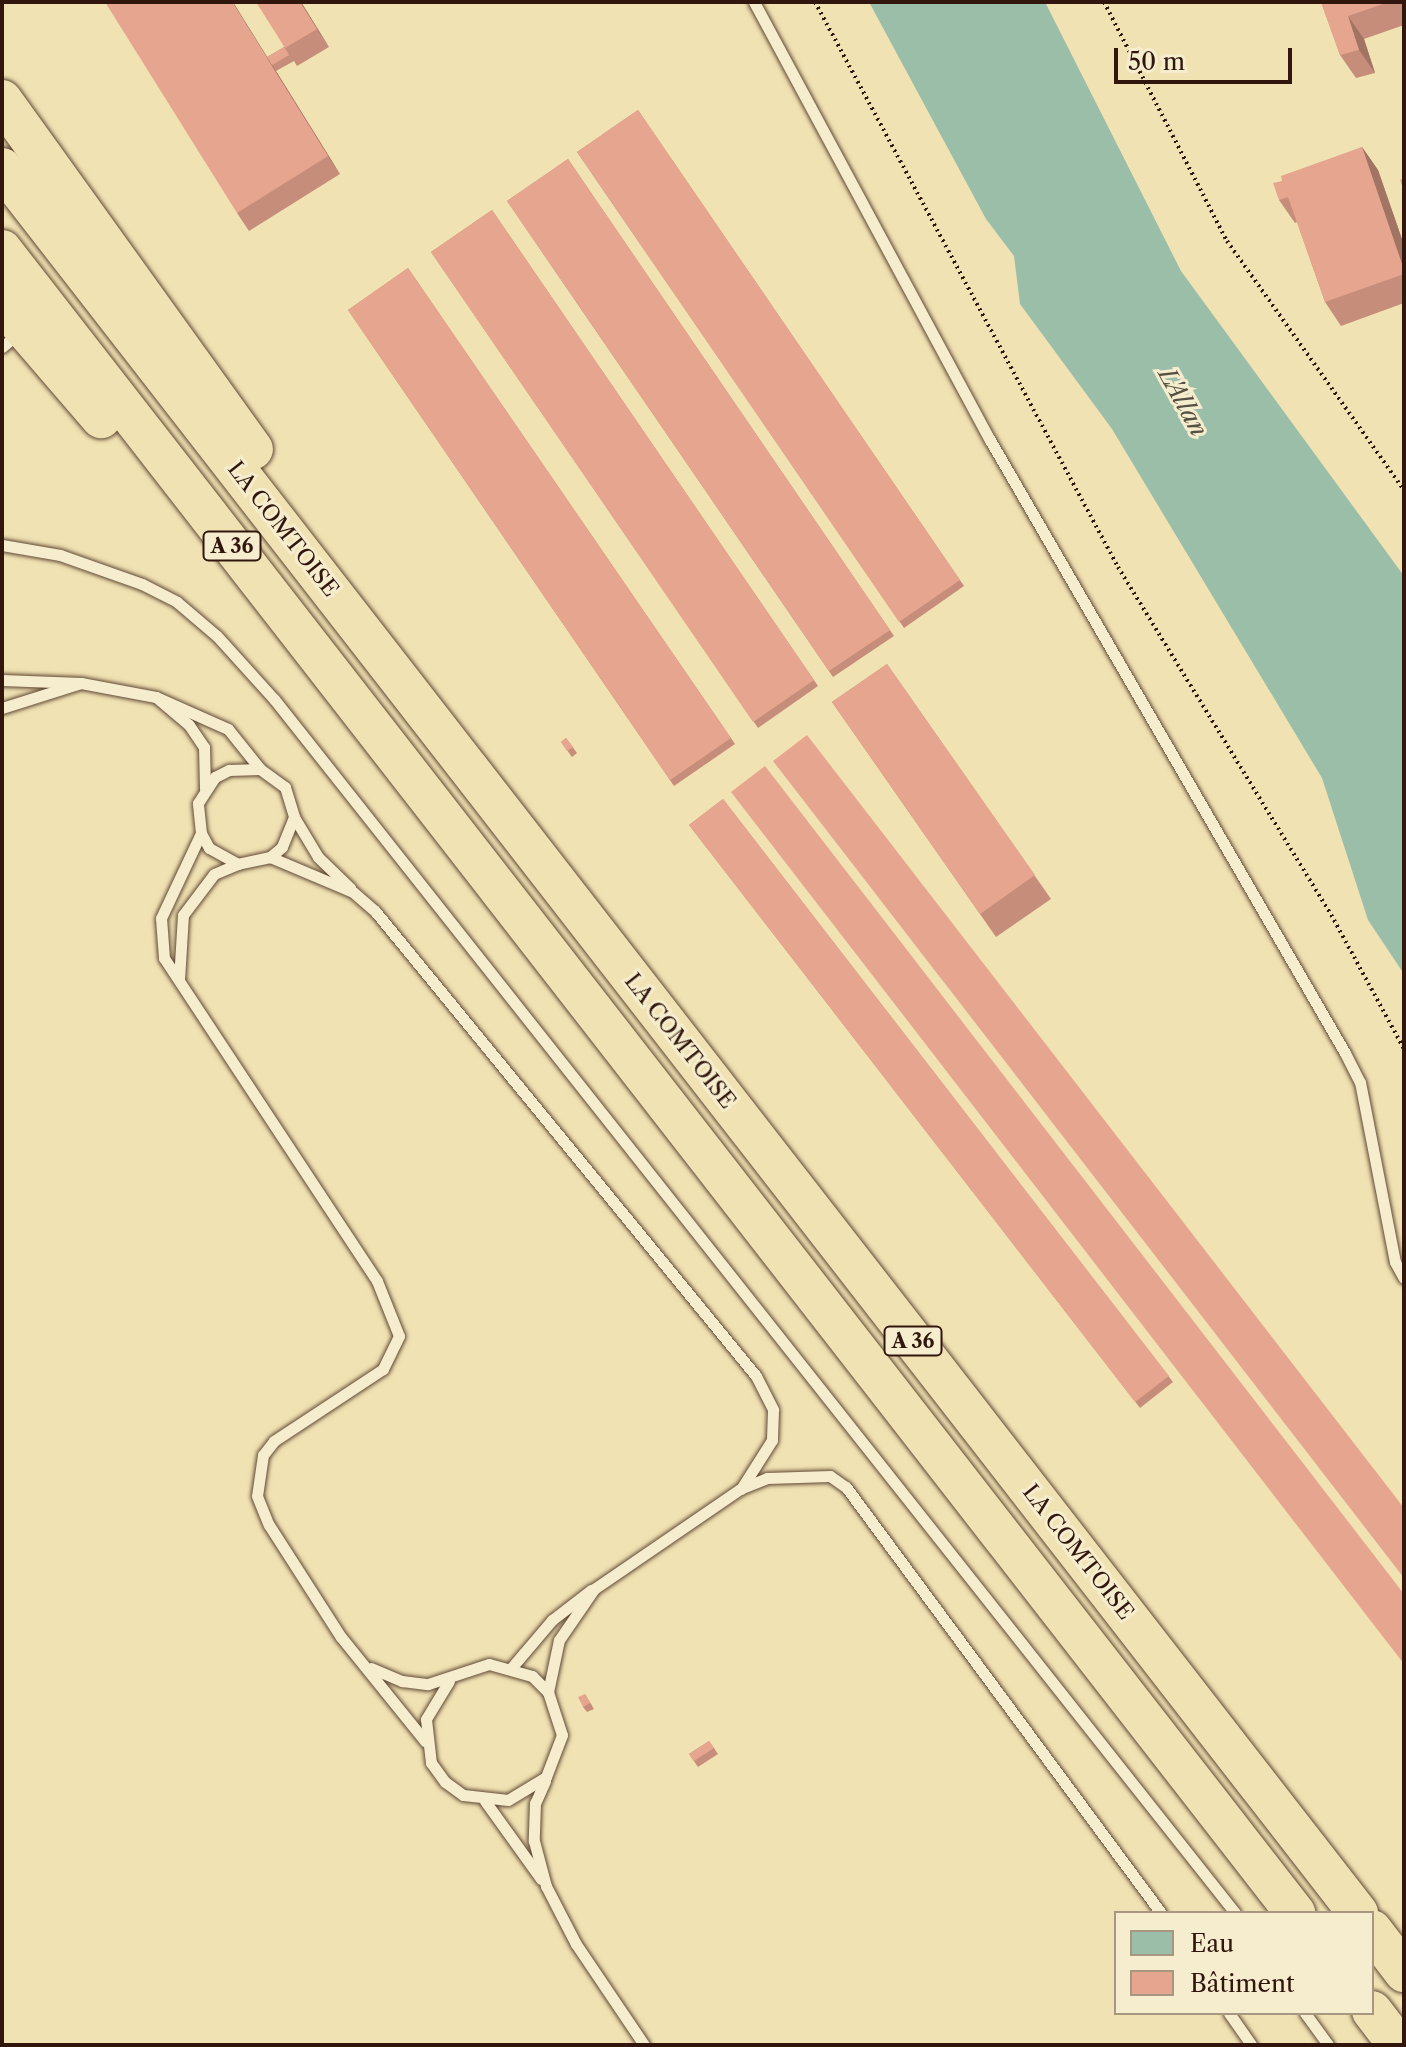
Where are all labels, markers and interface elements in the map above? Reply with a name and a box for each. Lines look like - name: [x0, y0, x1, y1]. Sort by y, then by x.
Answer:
- scale bar: [1118, 32, 1296, 82]
- text: 50 m: [1128, 47, 1185, 76]
- water label: L'Allan: [1152, 363, 1214, 441]
- street label: LA COMTOISE: [222, 456, 344, 602]
- road number: A 36: [202, 530, 262, 562]
- street label: LA COMTOISE: [619, 968, 741, 1114]
- road number: A 36: [883, 1325, 943, 1357]
- street label: LA COMTOISE: [1017, 1479, 1139, 1625]
- legend: [1114, 1911, 1374, 2015]
- text: Eau: [1190, 1929, 1234, 1958]
- text: Bâtiment: [1190, 1969, 1295, 1998]

